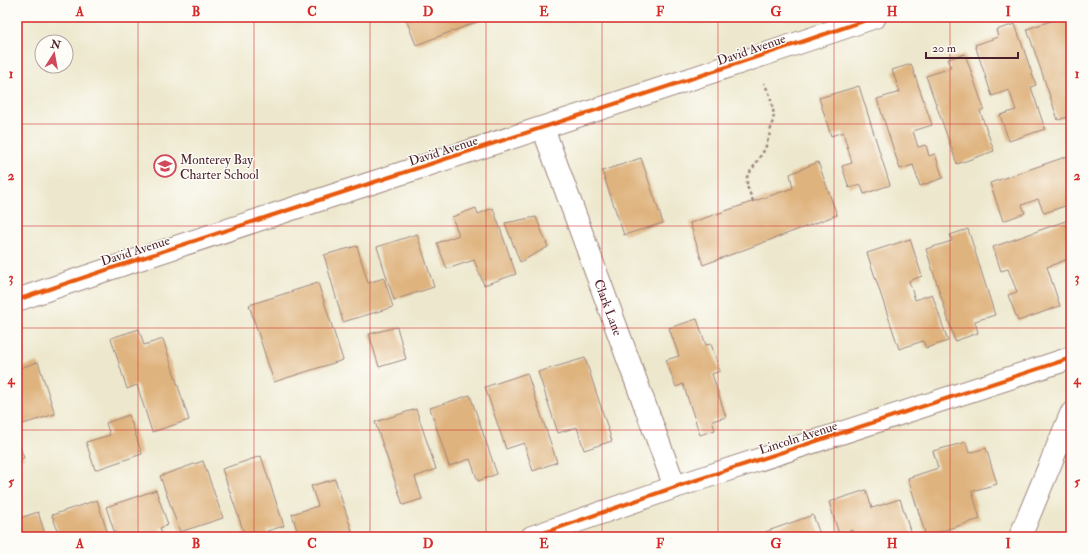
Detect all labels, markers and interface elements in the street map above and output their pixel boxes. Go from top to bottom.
text: A [75,4,85,20]
text: B [192,4,200,20]
text: C [307,4,317,20]
text: D [423,4,434,20]
text: E [539,4,549,20]
text: F [656,4,665,20]
text: G [771,4,782,20]
text: H [887,4,898,20]
text: I [1005,4,1011,20]
street label: David Avenue [715,31,788,69]
north arrow [34,34,74,74]
scale bar [926,34,1018,60]
text: N [49,37,63,52]
text: 20 m [932,41,957,56]
text: 1 [9,66,14,82]
text: 1 [1075,66,1080,82]
street label: David Avenue [407,132,480,170]
place label: Monterey Bay Charter School [180,152,259,183]
school or university icon: Monterey Bay Charter School [152,153,178,179]
text: 2 [8,168,15,184]
text: 2 [1074,168,1081,184]
street label: David Avenue [99,232,172,270]
text: 3 [9,270,14,286]
text: 3 [1075,270,1080,286]
street label: Clark Lane [590,277,626,339]
text: 4 [6,372,15,388]
text: 4 [1072,372,1081,388]
street label: Lincoln Avenue [757,418,840,458]
text: 5 [8,474,14,490]
text: 5 [1074,474,1080,490]
text: A [75,536,85,552]
text: B [192,536,200,552]
text: C [307,536,317,552]
text: D [423,536,434,552]
text: E [539,536,549,552]
text: F [656,536,665,552]
text: G [771,536,782,552]
text: H [887,536,898,552]
text: I [1005,536,1011,552]

